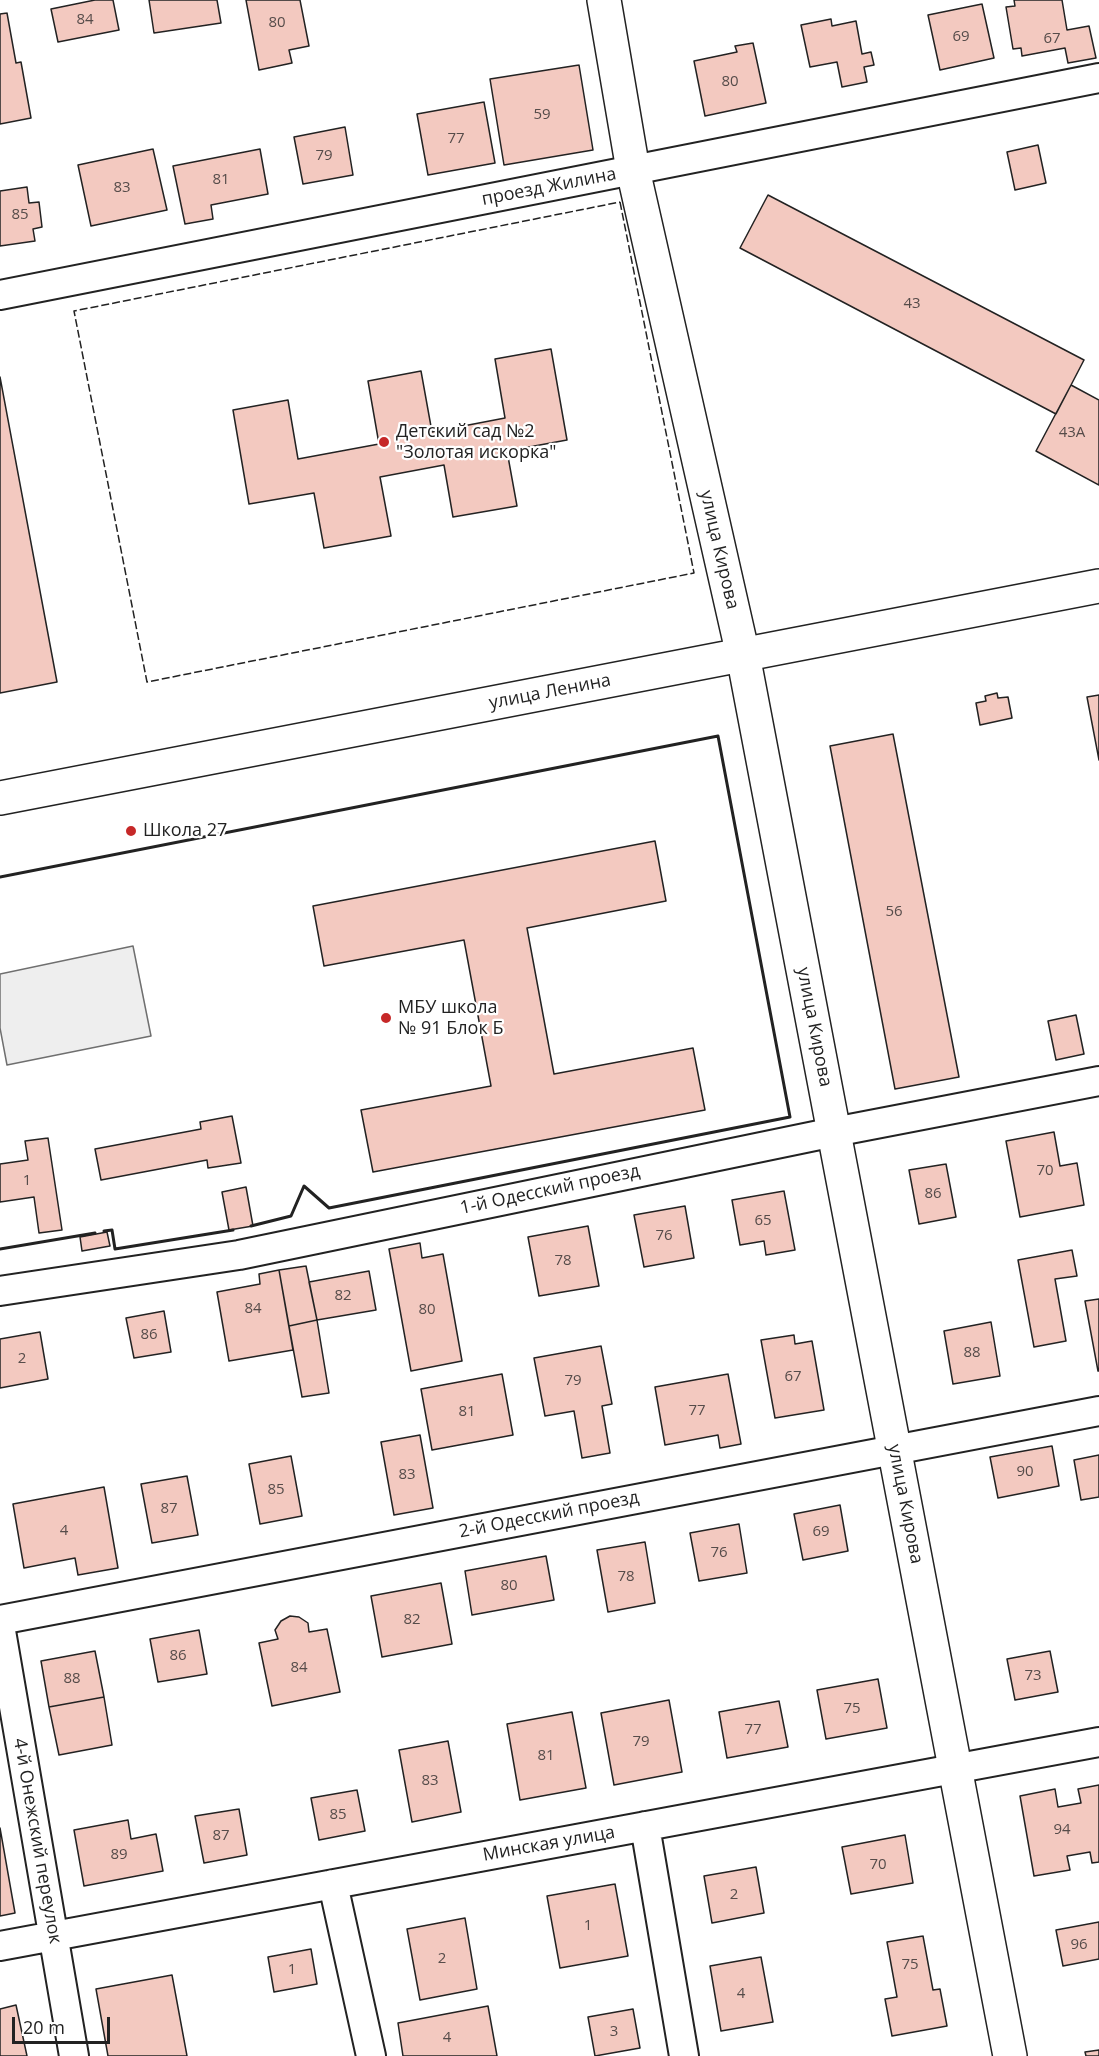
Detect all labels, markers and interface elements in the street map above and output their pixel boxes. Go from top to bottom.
house number: 84 [76,11,94,29]
house number: 80 [268,14,286,32]
house number: 69 [952,28,970,46]
house number: 67 [1043,30,1061,48]
house number: 80 [721,73,739,91]
house number: 59 [533,106,551,124]
house number: 77 [447,130,465,148]
house number: 79 [315,147,333,165]
street label: проезд Жилина [480,163,618,211]
house number: 81 [212,171,230,189]
house number: 83 [113,179,131,197]
house number: 85 [11,206,29,224]
house number: 43 [903,295,921,313]
place label: Детский сад №2 "Золотая искорка" [396,421,556,464]
house number: 43А [1059,424,1085,442]
marker: Детский сад №2 "Золотая искорка" [377,435,391,449]
street label: улица Кирова [695,488,743,612]
street label: улица Ленина [487,670,613,714]
place label: Школа 27 [143,820,227,842]
marker: Школа 27 [124,824,138,838]
house number: 56 [885,903,903,921]
street label: улица Кирова [792,965,836,1089]
place label: МБУ школа № 91 Блок Б [398,997,503,1040]
marker: МБУ школа № 91 Блок Б [379,1011,393,1025]
street label: 1-й Одесский проезд [458,1160,642,1220]
house number: 70 [1036,1162,1054,1180]
house number: 1 [23,1172,31,1190]
house number: 86 [924,1185,942,1203]
house number: 65 [754,1212,772,1230]
house number: 76 [655,1227,673,1245]
house number: 78 [554,1252,572,1270]
house number: 82 [334,1287,352,1305]
house number: 84 [244,1300,262,1318]
house number: 80 [418,1301,436,1319]
house number: 86 [140,1326,158,1344]
house number: 88 [963,1344,981,1362]
house number: 2 [18,1350,26,1368]
house number: 67 [784,1368,802,1386]
house number: 79 [564,1372,582,1390]
house number: 77 [688,1402,706,1420]
house number: 81 [458,1403,476,1421]
street label: улица Кирова [883,1442,927,1566]
house number: 90 [1016,1463,1034,1481]
house number: 83 [398,1466,416,1484]
house number: 85 [267,1481,285,1499]
street label: 2-й Одесский проезд [457,1487,641,1543]
house number: 87 [160,1500,178,1518]
house number: 4 [60,1522,68,1540]
house number: 69 [812,1523,830,1541]
house number: 76 [710,1544,728,1562]
house number: 78 [617,1568,635,1586]
house number: 80 [500,1577,518,1595]
house number: 82 [403,1611,421,1629]
house number: 86 [169,1647,187,1665]
house number: 84 [290,1659,308,1677]
house number: 73 [1024,1667,1042,1685]
house number: 88 [63,1670,81,1688]
house number: 75 [843,1700,861,1718]
house number: 77 [744,1721,762,1739]
house number: 79 [632,1733,650,1751]
street label: 4-й Онежский переулок [8,1737,66,1945]
house number: 81 [537,1747,555,1765]
house number: 83 [421,1772,439,1790]
house number: 85 [329,1806,347,1824]
house number: 94 [1053,1821,1071,1839]
street label: Минская улица [481,1822,617,1866]
house number: 87 [212,1827,230,1845]
house number: 89 [110,1846,128,1864]
house number: 70 [869,1856,887,1874]
house number: 2 [730,1886,738,1904]
house number: 1 [584,1917,592,1935]
house number: 96 [1070,1936,1088,1954]
house number: 2 [438,1950,446,1968]
house number: 75 [901,1956,919,1974]
house number: 1 [288,1961,296,1979]
house number: 4 [737,1985,745,2003]
scale bar [15,2005,112,2043]
text: 20 m [23,2015,65,2039]
house number: 3 [610,2023,618,2041]
house number: 4 [443,2029,451,2047]

